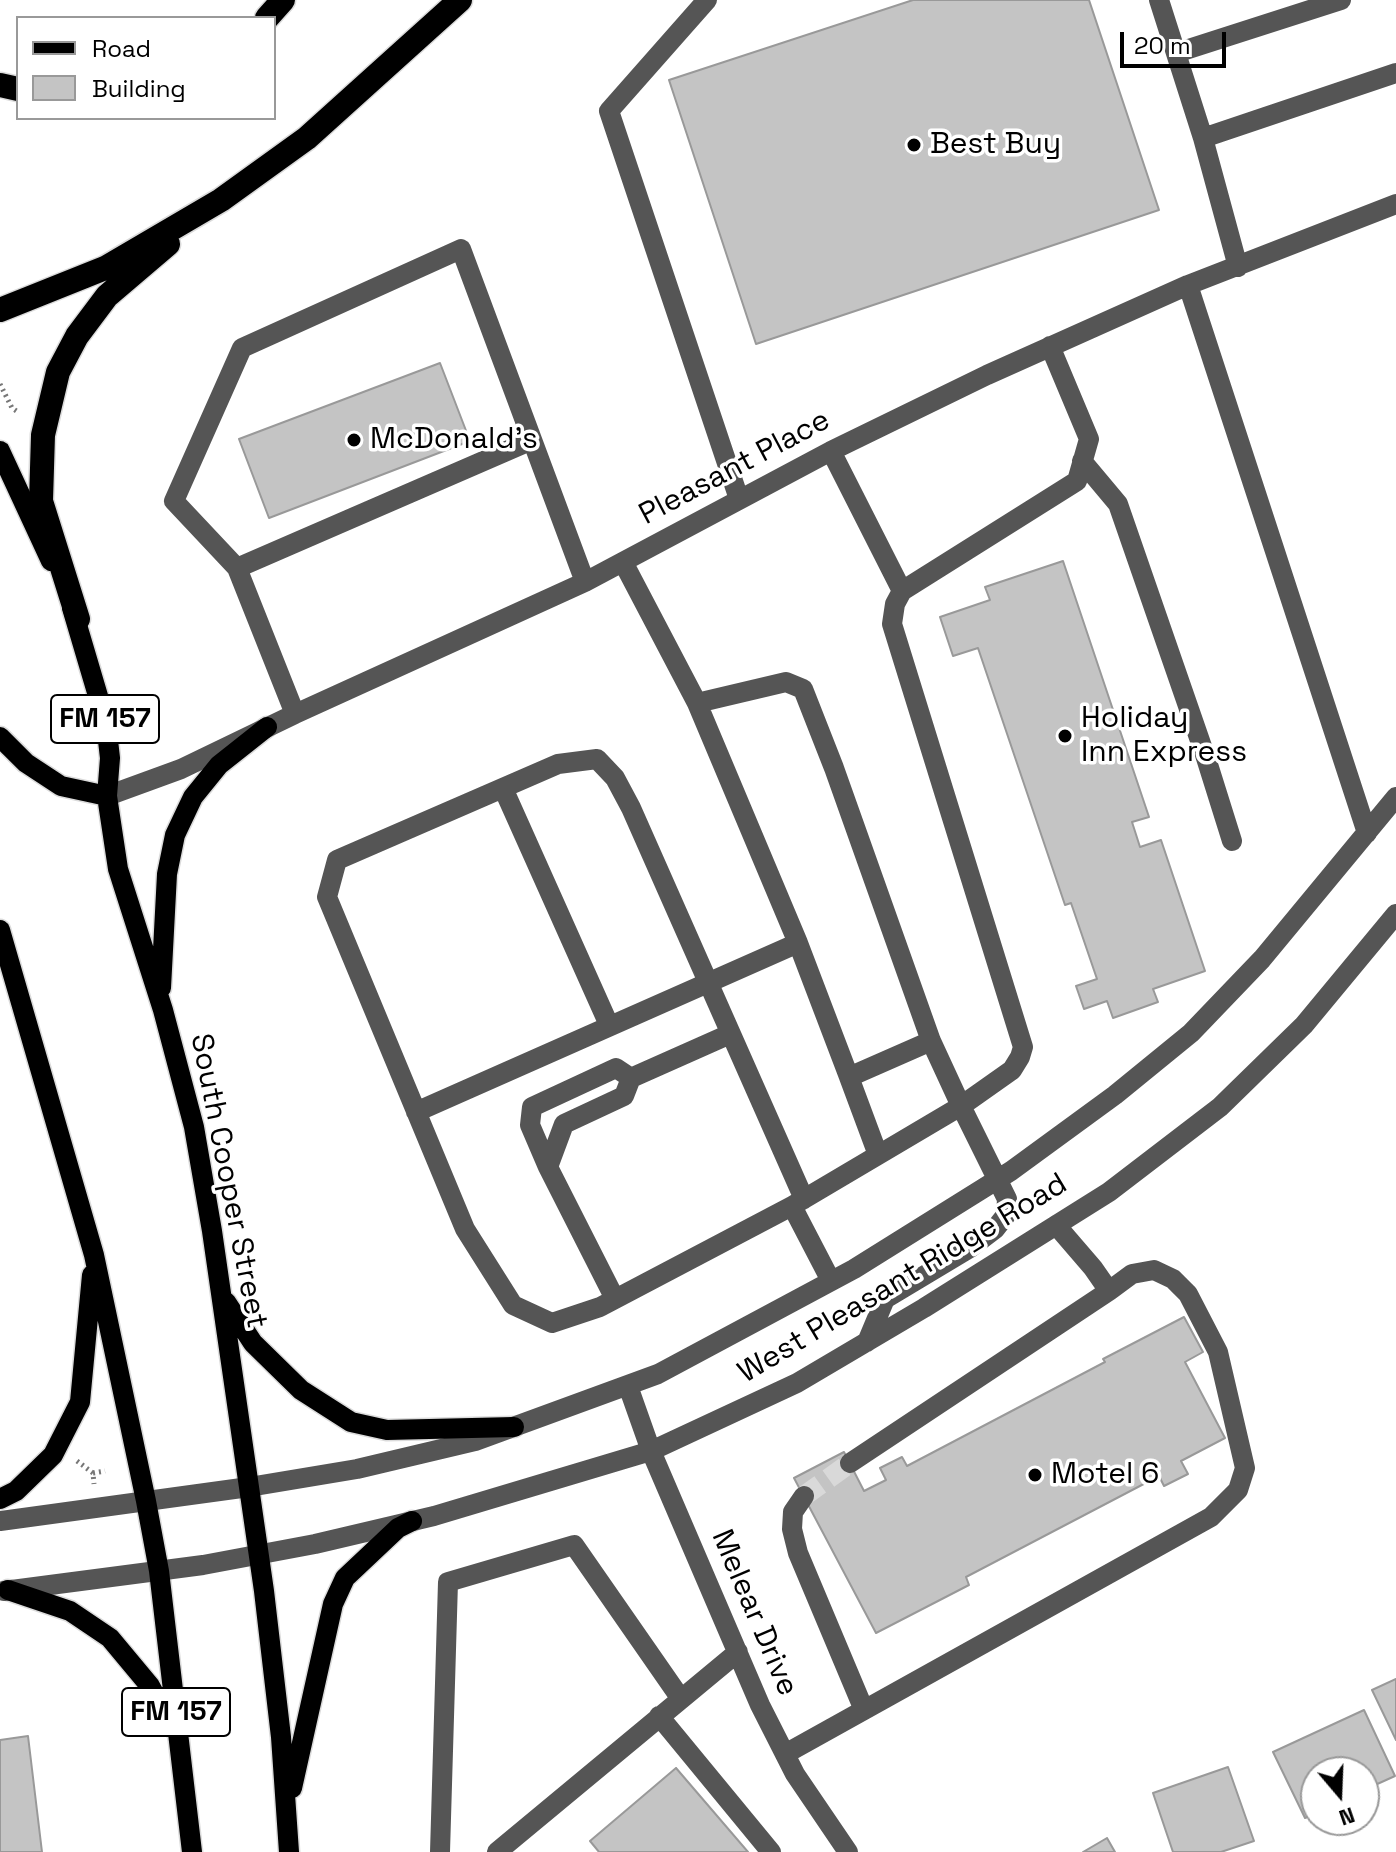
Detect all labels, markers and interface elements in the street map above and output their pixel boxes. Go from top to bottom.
legend [16,16,276,120]
scale bar [1124,16,1230,66]
text: 20 m [1134,30,1191,61]
text: Road [92,33,151,64]
text: Building [92,73,186,104]
place label: Best Buy [930,127,1061,163]
marker: Best Buy [905,136,923,154]
street label: Pleasant Place [634,403,836,533]
place label: McDonald's [370,422,538,458]
marker: McDonald's [345,431,363,449]
road number: FM 157 [51,695,159,743]
place label: Holiday Inn Express [1081,701,1247,772]
marker: Holiday Inn Express [1056,727,1074,745]
street label: South Cooper Street [182,1031,274,1331]
street label: West Pleasant Ridge Road [732,1166,1074,1392]
place label: Motel 6 [1051,1457,1159,1493]
marker: Motel 6 [1026,1466,1044,1484]
street label: Melear Drive [703,1525,805,1701]
road number: FM 157 [122,1688,230,1736]
north arrow [1300,1756,1380,1836]
text: N [1336,1801,1359,1832]

